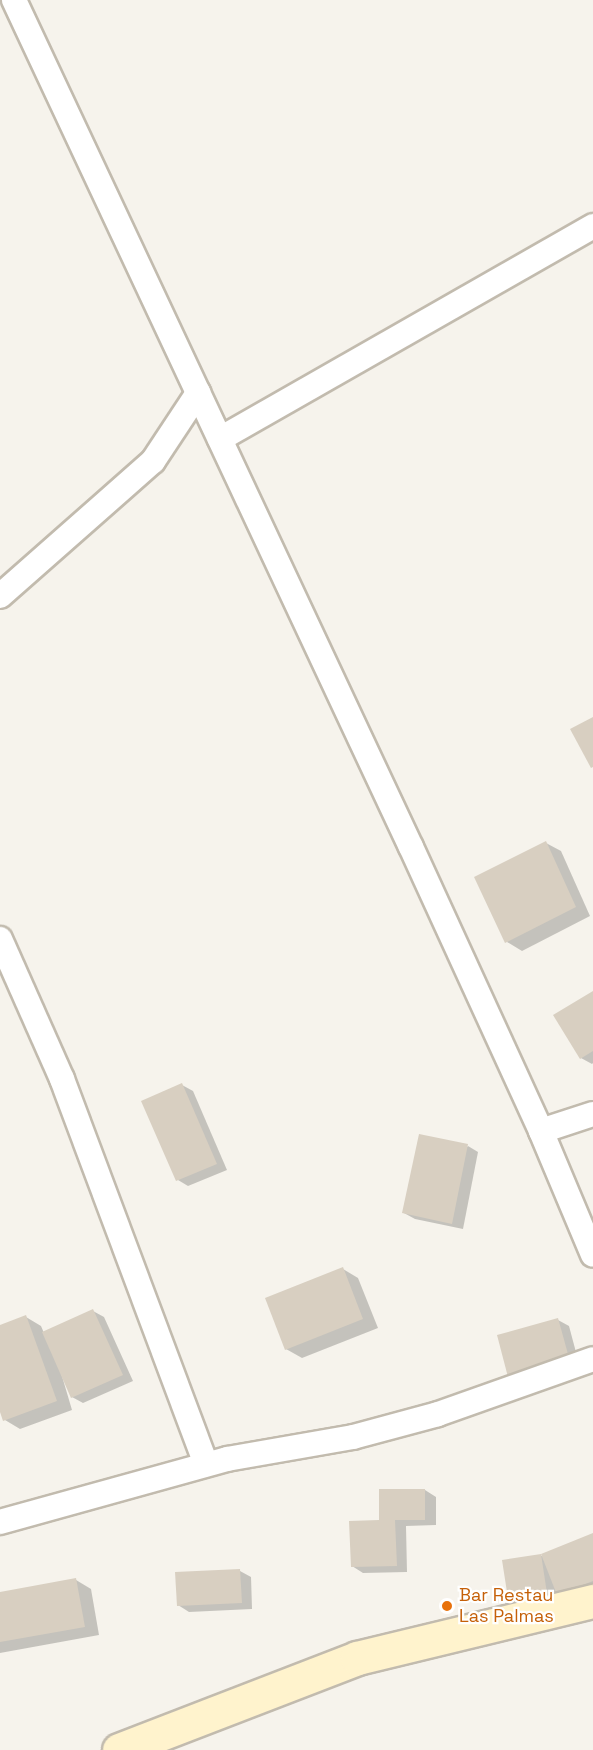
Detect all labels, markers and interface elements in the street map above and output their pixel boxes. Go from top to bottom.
place label: Bar Restau Las Palmas [459,1585,554,1628]
marker: Bar Restau Las Palmas [440,1599,454,1613]

